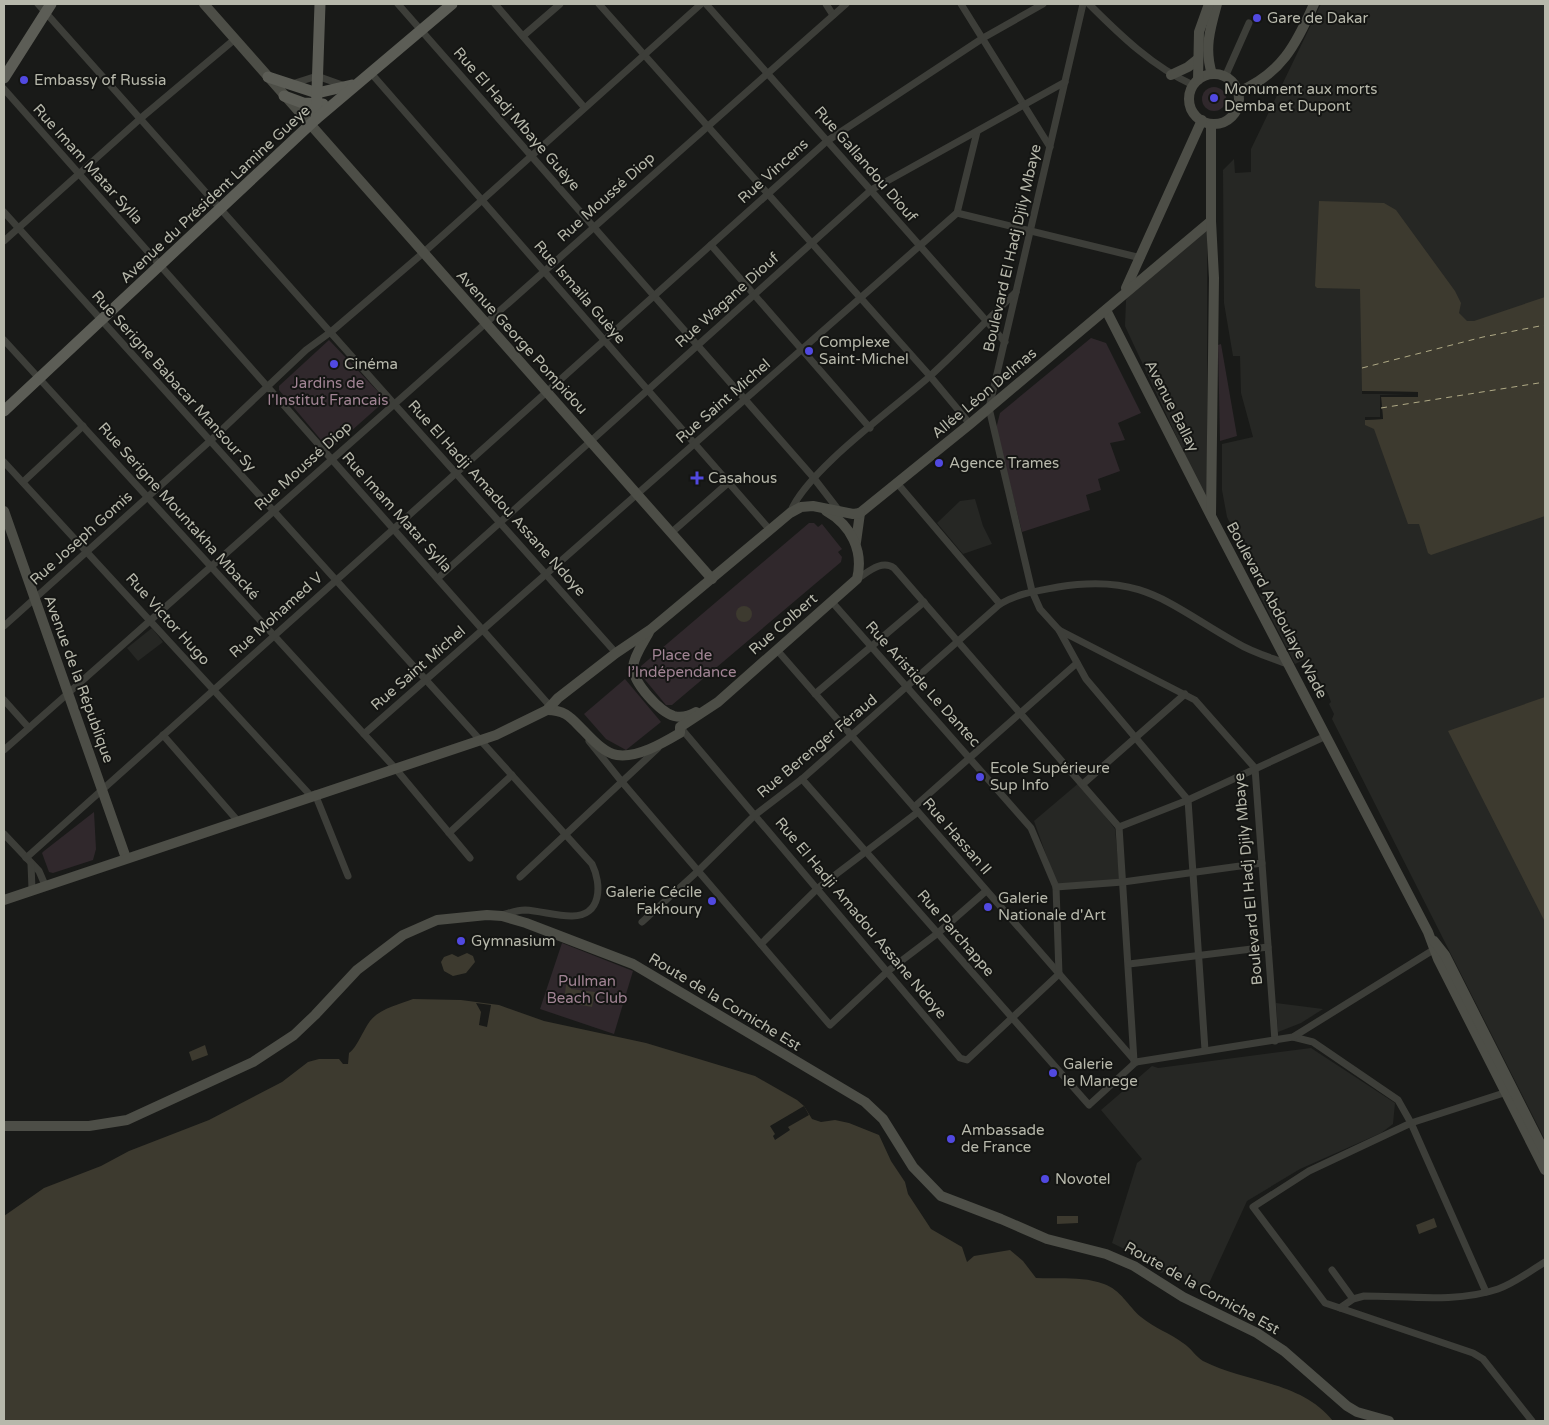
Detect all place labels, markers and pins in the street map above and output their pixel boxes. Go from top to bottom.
place label: Gare de Dakar [1267,9,1369,27]
marker: Gare de Dakar [1251,12,1263,24]
place label: Embassy of Russia [34,71,166,89]
marker: Embassy of Russia [18,74,30,86]
place label: Monument aux morts Demba et Dupont [1224,80,1377,115]
marker: Monument aux morts Demba et Dupont [1208,92,1220,104]
place label: Complexe Saint-Michel [819,333,909,368]
marker: Complexe Saint-Michel [803,345,815,357]
place label: Cinéma [344,355,398,373]
marker: Cinéma [328,358,340,370]
place label: Agence Trames [949,454,1059,472]
marker: Agence Trames [933,457,945,469]
place label: Casahous [708,469,777,487]
marker: Casahous [690,471,704,485]
place label: Ecole Supérieure Sup Info [990,759,1110,794]
marker: Ecole Supérieure Sup Info [974,771,986,783]
place label: Galerie Cécile Fakhoury [605,883,702,918]
place label: Galerie Nationale d'Art [998,889,1106,924]
marker: Galerie Cécile Fakhoury [706,895,718,907]
marker: Galerie Nationale d'Art [982,901,994,913]
place label: Gymnasium [471,932,556,950]
marker: Gymnasium [455,935,467,947]
place label: Galerie le Manege [1063,1055,1138,1090]
marker: Galerie le Manege [1047,1067,1059,1079]
place label: Ambassade de France [961,1121,1045,1156]
marker: Ambassade de France [945,1133,957,1145]
place label: Novotel [1055,1170,1111,1188]
marker: Novotel [1039,1173,1051,1185]

